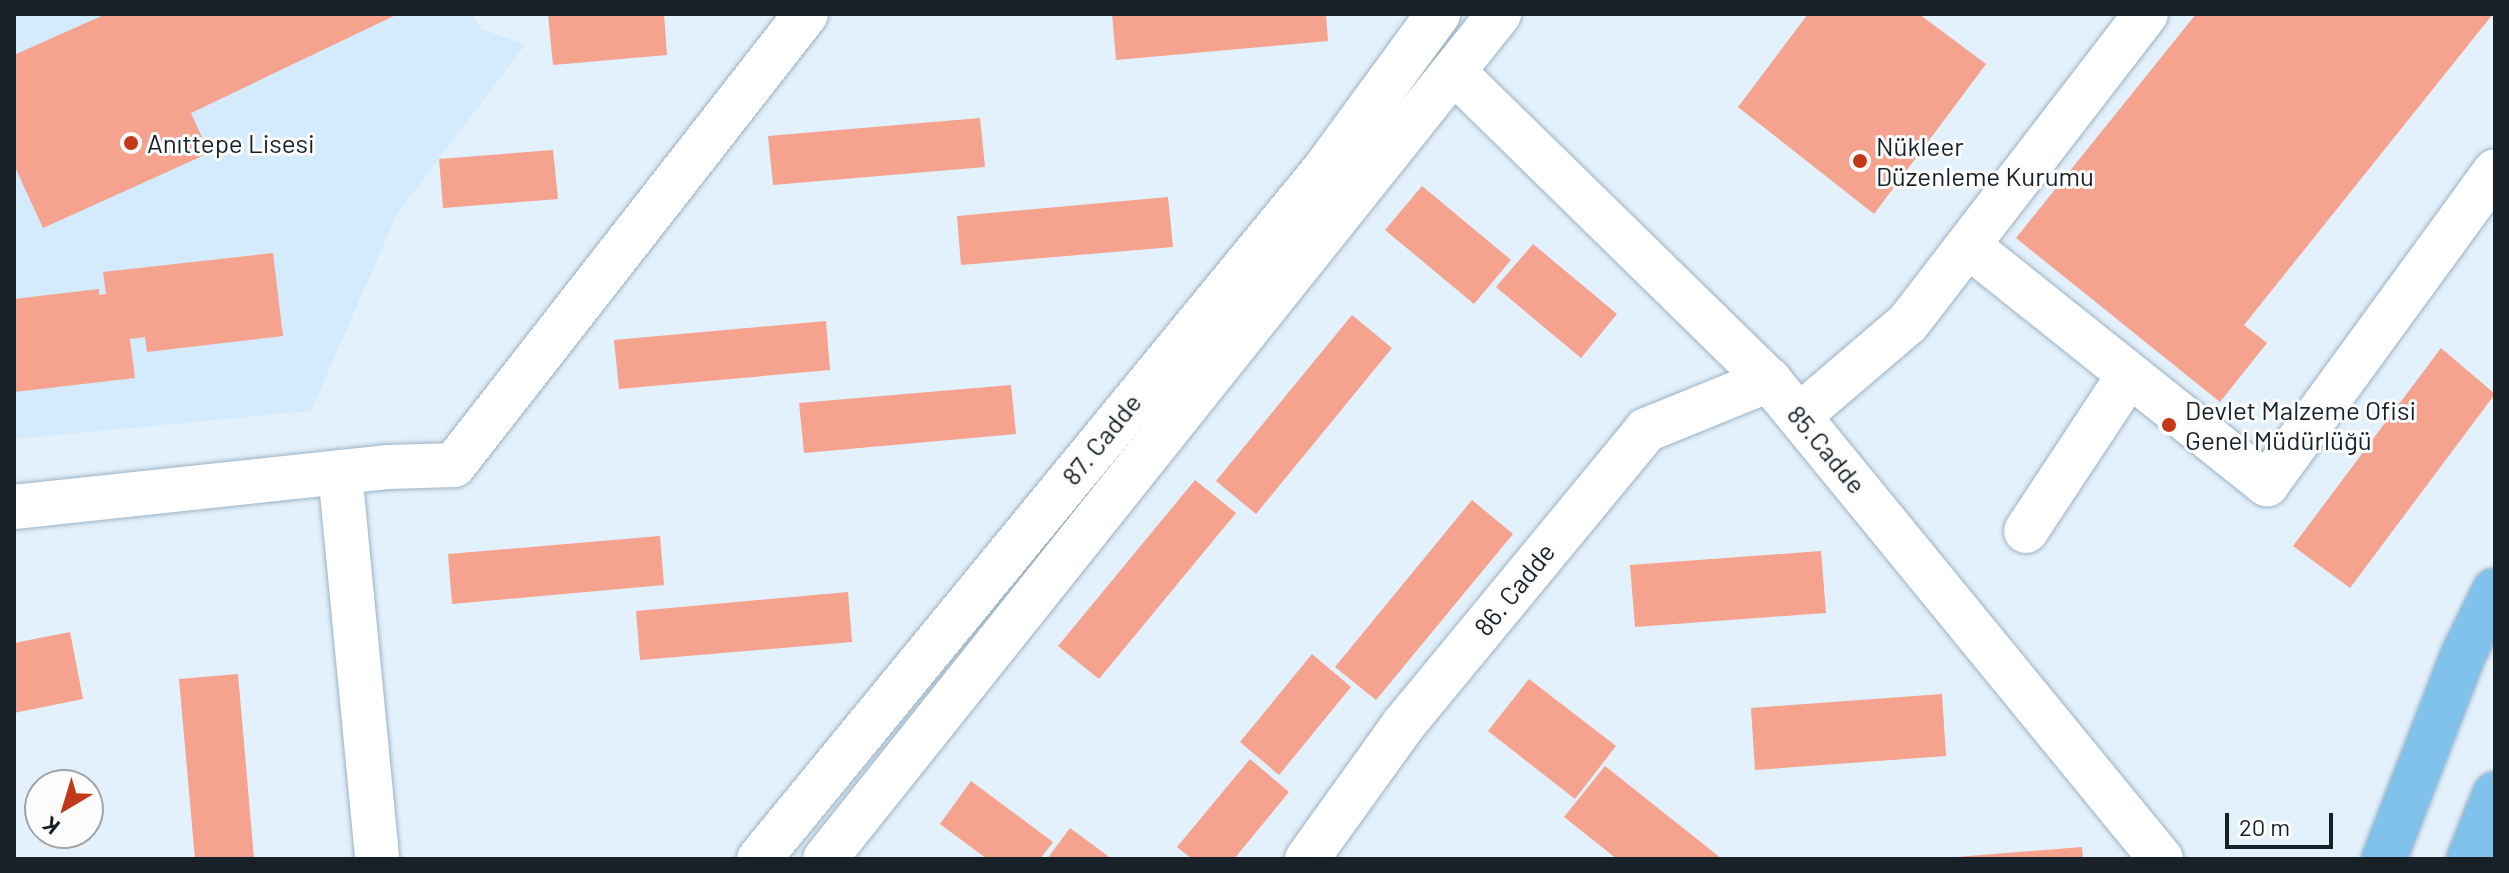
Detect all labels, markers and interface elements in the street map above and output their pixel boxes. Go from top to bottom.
place label: Anıttepe Lisesi [147,127,315,159]
place label: Nükleer Düzenleme Kurumu [1876,130,2094,192]
marker: Anıttepe Lisesi [122,134,140,152]
marker: Nükleer Düzenleme Kurumu [1851,152,1869,170]
street label: 87. Cadde [1055,387,1147,491]
place label: Devlet Malzeme Ofisi Genel Müdürlüğü [2185,394,2416,456]
street label: 85.Cadde [1781,399,1873,499]
marker: Devlet Malzeme Ofisi Genel Müdürlüğü [2160,416,2178,434]
street label: 86. Cadde [1467,536,1561,642]
north arrow [24,769,104,849]
scale bar [2229,797,2337,847]
text: K [37,812,64,841]
text: 20 m [2239,812,2290,841]

